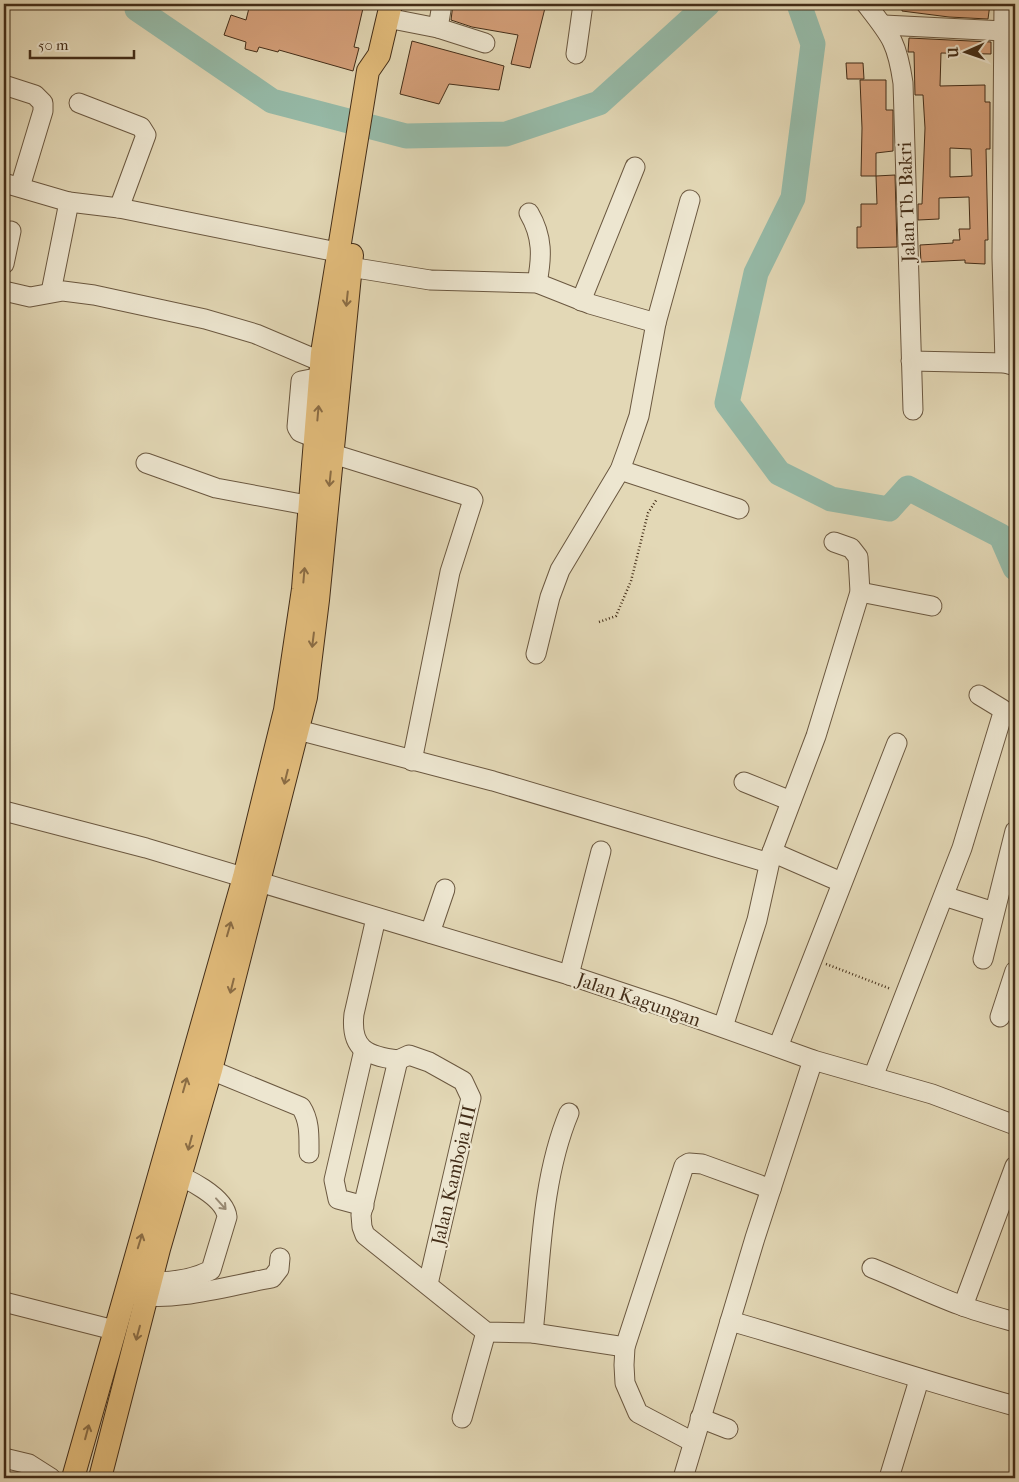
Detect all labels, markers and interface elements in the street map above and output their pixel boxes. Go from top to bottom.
scale bar [30,28,134,60]
north arrow [942,28,992,78]
text: 50 m [38,36,69,54]
text: U [945,47,962,59]
street label: Jalan Tb. Bakri [894,141,920,264]
one-way arrow [342,291,352,307]
one-way arrow [313,405,322,421]
one-way arrow [325,470,335,486]
one-way arrow [299,567,308,583]
one-way arrow [308,632,318,648]
one-way arrow [281,769,290,785]
one-way arrow [225,921,235,937]
street label: Jalan Kagungan [572,968,704,1031]
one-way arrow [227,977,236,993]
one-way arrow [181,1078,190,1094]
street label: Jalan Kamboja III [427,1103,481,1249]
one-way arrow [185,1134,195,1150]
one-way arrow [215,1198,227,1210]
one-way arrow [135,1234,145,1250]
one-way arrow [133,1325,142,1341]
one-way arrow [83,1424,92,1440]

